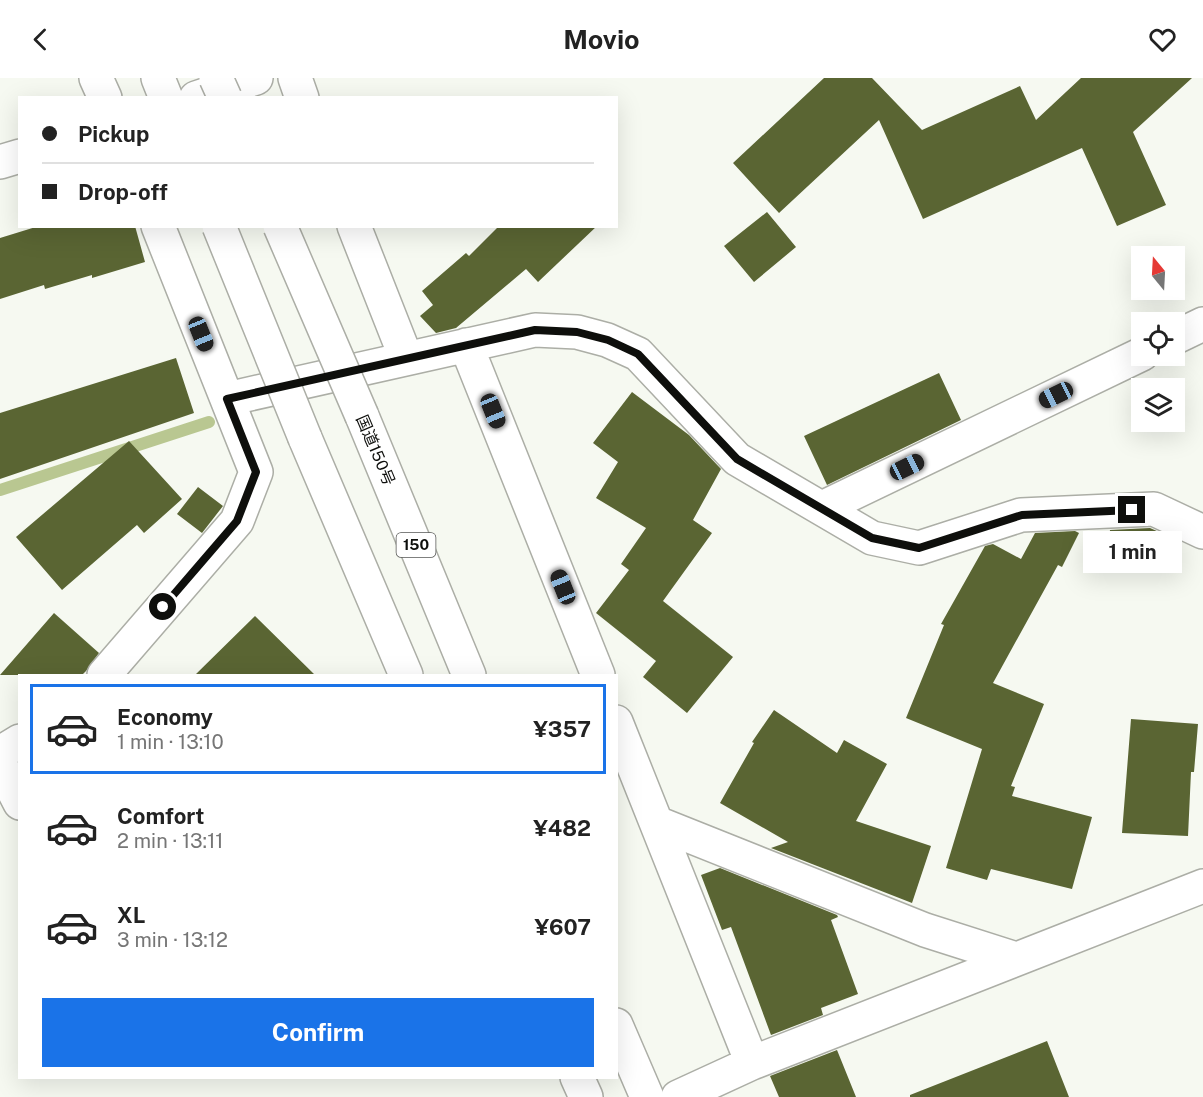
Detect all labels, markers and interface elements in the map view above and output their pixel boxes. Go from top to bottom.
icon: back [24,23,57,56]
text: Movio [563,23,640,55]
icon: heart [1146,23,1179,56]
text: Pickup [78,121,149,147]
text: Drop-off [78,179,168,205]
north arrow [1131,246,1185,300]
map controls [1131,246,1185,432]
button: locate [1131,312,1185,366]
car [186,314,216,354]
button: layers [1131,378,1185,432]
car [1036,379,1076,411]
car [478,391,508,431]
street label: 国道150号 [352,412,399,488]
car [887,451,927,483]
route end [1118,496,1145,523]
callout: 1 min [1082,531,1182,573]
road number: 150 [396,533,436,557]
text: 1 min [1108,540,1157,564]
car [548,567,578,607]
route start [149,593,176,620]
icon: car [45,702,99,756]
text: Economy [117,704,213,730]
text: ¥357 [533,716,591,742]
text: 1 min · 13:10 [117,730,224,754]
icon: car [45,801,99,855]
text: Comfort [117,803,204,829]
text: ¥482 [533,815,591,841]
text: 2 min · 13:11 [117,829,223,853]
icon: car [45,900,99,954]
text: XL [117,902,145,928]
text: ¥607 [534,914,591,940]
text: 3 min · 13:12 [117,928,228,952]
button: Confirm [42,998,594,1067]

